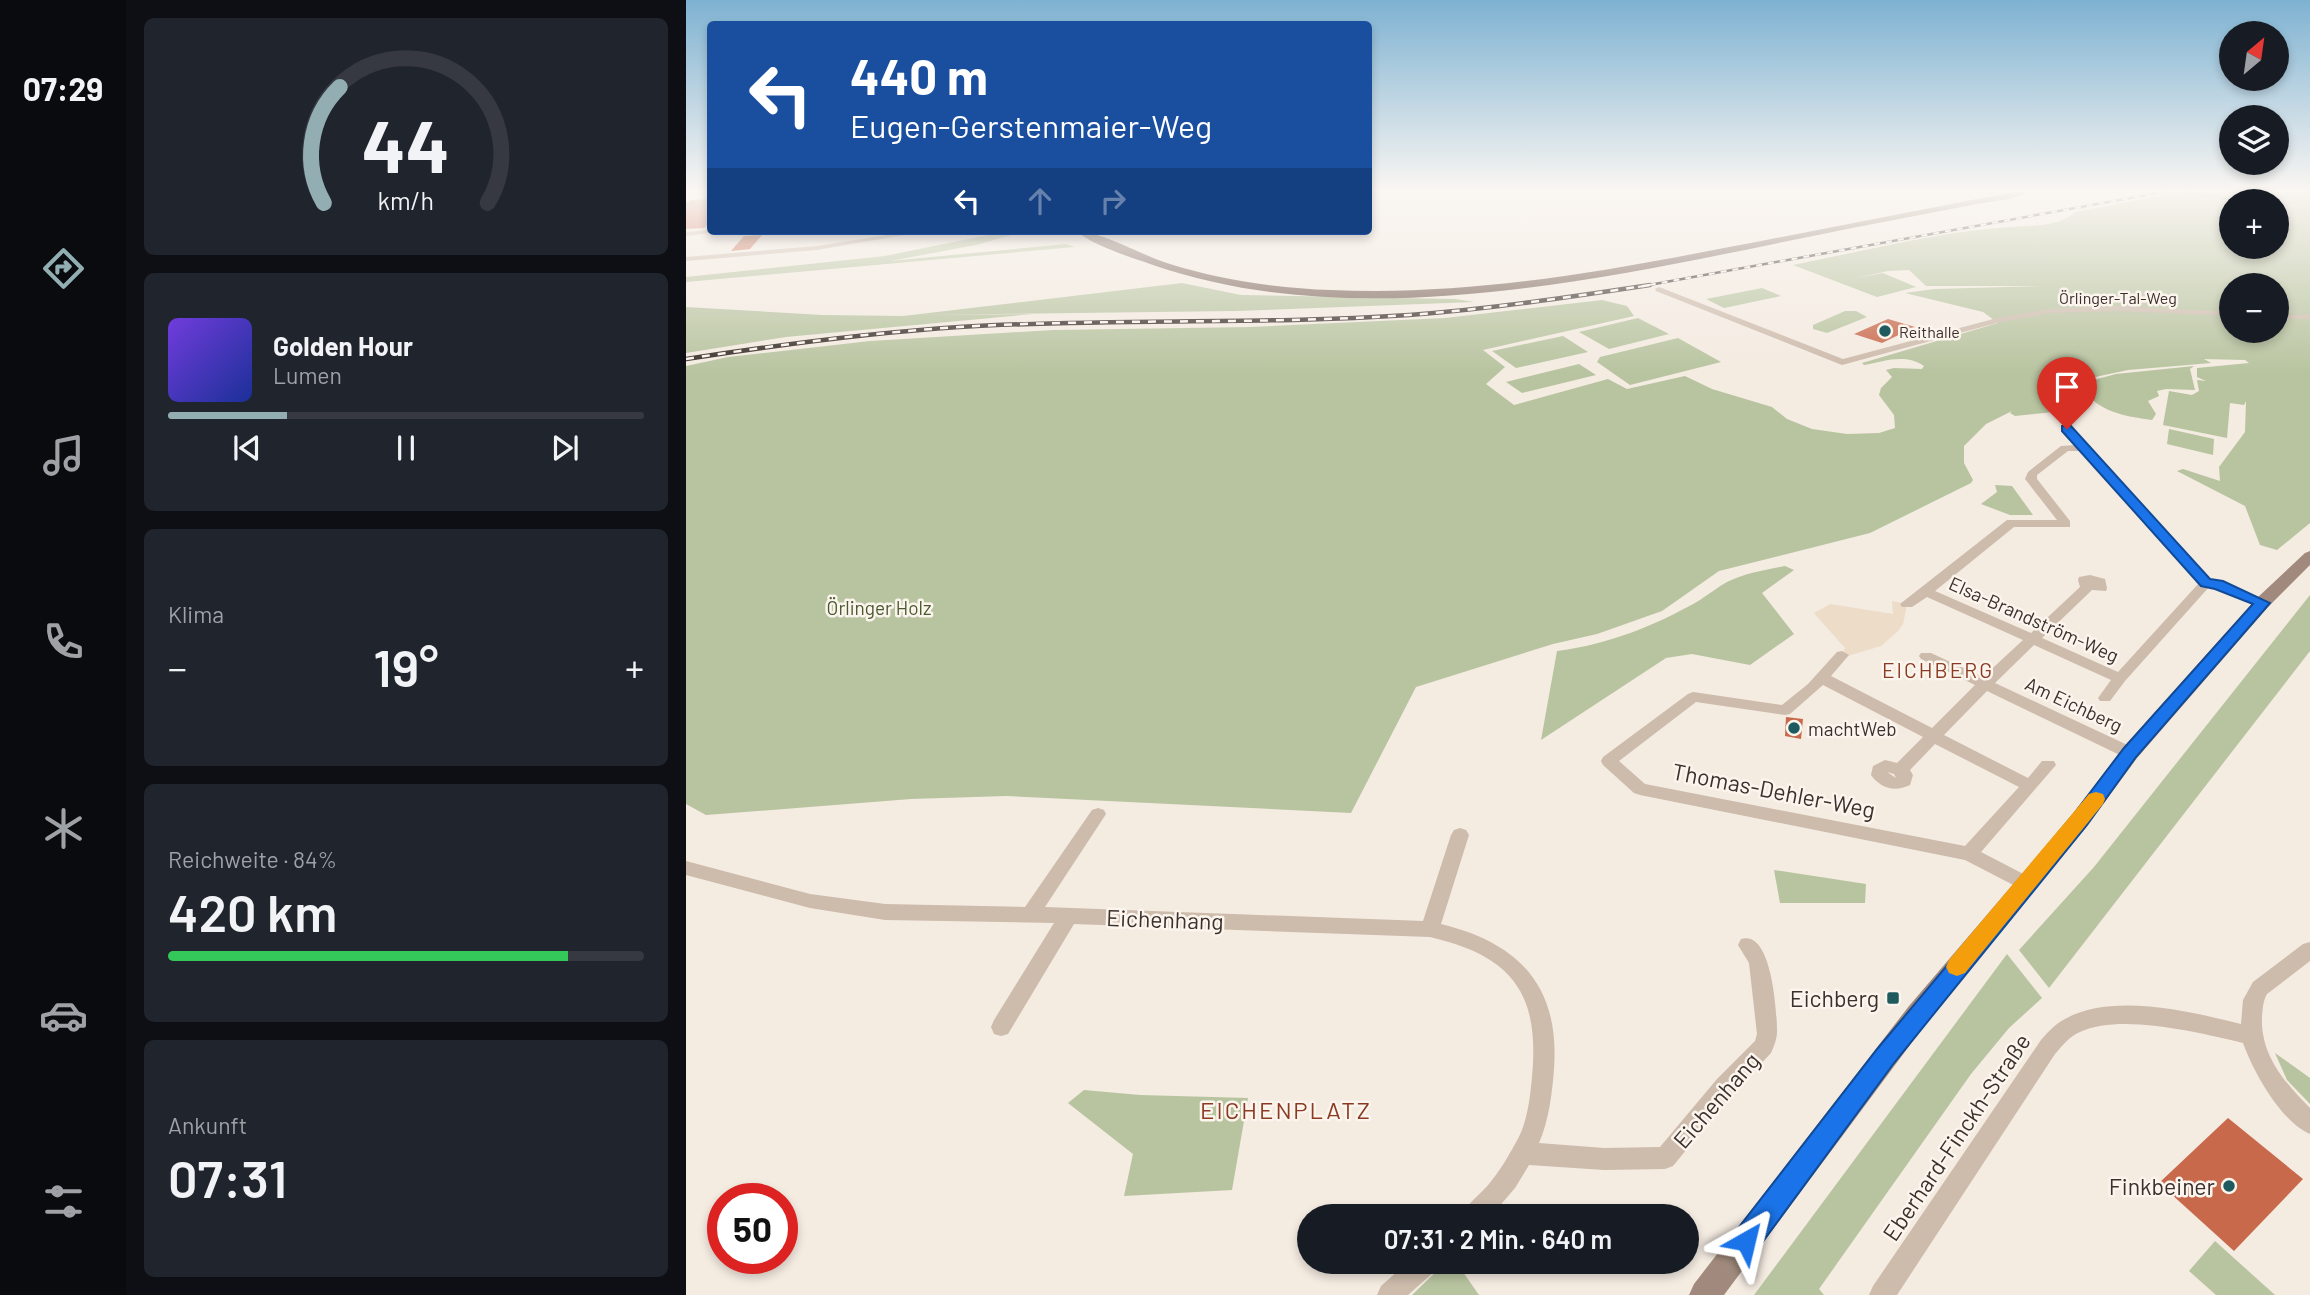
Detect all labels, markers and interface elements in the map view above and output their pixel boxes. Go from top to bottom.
north arrow [2219,21,2289,91]
map controls [2219,21,2289,343]
text: 440 m [850,46,988,105]
icon: left [735,49,826,140]
text: 07:29 [23,69,103,107]
text: 44 [362,100,450,188]
button: layers [2219,105,2289,175]
text: Eugen-Gerstenmaier-Weg [850,106,1212,144]
icon: left [948,182,986,220]
icon: ahead [1021,182,1059,220]
icon: right [1094,182,1132,220]
text: km/h [378,185,434,215]
button: + [2219,189,2289,259]
icon: directions [39,244,88,293]
button: − [2219,273,2289,343]
street label: Örlinger-Tal-Weg [2059,288,2177,307]
place label: Reithalle [1899,322,1960,341]
marker: Reithalle [1877,323,1893,339]
text: Golden Hour [273,330,413,361]
pin [2037,357,2097,429]
text: Lumen [273,361,342,389]
icon: arrive [2048,368,2086,406]
icon: previous [228,429,266,467]
icon: pause [387,429,425,467]
icon: next [546,429,584,467]
icon: music [39,431,88,480]
street label: Elsa-Brandström-Weg [1946,571,2122,667]
park label: Örlinger Holz [827,596,931,619]
text: Klima [168,600,224,628]
icon: phone [39,617,88,666]
text: 19° [373,635,439,697]
text: − [168,644,187,690]
text: + [625,644,644,690]
district label: EICHBERG [1882,657,1994,682]
street label: Am Eichberg [2022,671,2126,737]
place label: machtWeb [1808,717,1897,740]
marker: machtWeb [1786,720,1802,736]
street label: Thomas-Dehler-Weg [1670,757,1878,823]
icon: climate [39,804,88,853]
text: Reichweite · 84% [168,845,337,873]
text: 420 km [168,880,337,942]
street label: Eichenhang [1106,903,1224,935]
place label: Eichberg [1790,984,1879,1012]
marker: Eichberg [1885,990,1901,1006]
icon: car [39,991,88,1040]
street label: Eberhard-Finckh-Straße [1876,1028,2036,1246]
street label: Eichenhang [1667,1046,1765,1154]
district label: EICHENPLATZ [1200,1095,1372,1124]
text: Ankunft [168,1111,247,1139]
text: 07:31 [168,1146,287,1208]
place label: Finkbeiner [2109,1172,2216,1200]
icon: filters [39,1177,88,1226]
marker: Finkbeiner [2221,1178,2237,1194]
speed limit sign: 50 [707,1183,798,1274]
position arrow [1709,1204,1783,1278]
text: 07:31 · 2 Min. · 640 m [1384,1223,1612,1254]

